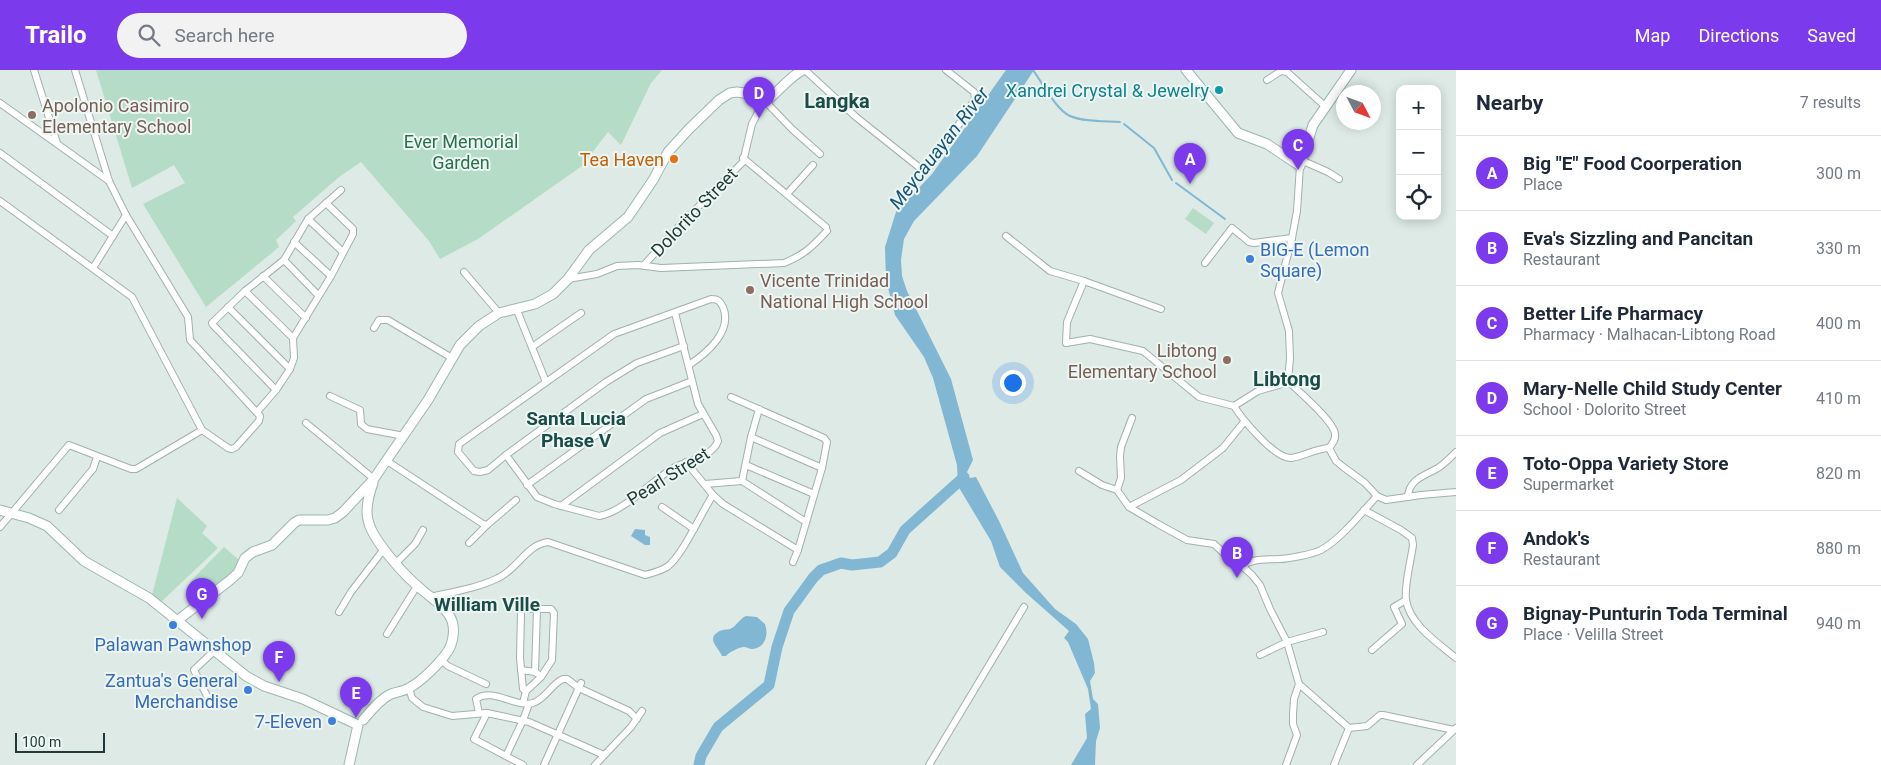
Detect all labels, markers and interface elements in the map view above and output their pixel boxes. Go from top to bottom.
search box [117,13,467,58]
text: Trailo [25,21,87,49]
icon: search [135,21,163,49]
text: Search here [175,24,275,47]
text: Map [1635,25,1670,46]
text: Directions [1698,25,1779,46]
text: Saved [1807,25,1856,46]
pin: D [743,77,775,118]
place label: Xandrei Crystal & Jewelry [1006,80,1209,101]
water label: Meycauayan River [884,82,994,213]
marker: Xandrei Crystal & Jewelry [1213,84,1225,96]
north arrow [1336,85,1381,130]
map controls [1396,85,1441,220]
button: + [1396,85,1441,130]
district label: Langka [804,89,870,113]
text: Nearby [1476,91,1543,115]
text: 7 results [1800,93,1861,112]
place label: Apolonio Casimiro Elementary School [42,95,191,137]
marker: Apolonio Casimiro Elementary School [26,109,38,121]
pin: C [1282,129,1314,170]
button: − [1396,130,1441,175]
park label: Ever Memorial Garden [404,131,518,173]
pin: A [1174,143,1206,184]
place label: Tea Haven [580,149,664,170]
text: Big "E" Food Coorperation [1523,152,1742,175]
marker: Tea Haven [668,153,680,165]
street label: Dolorito Street [646,163,742,261]
text: A [1487,164,1497,183]
text: 300 m [1816,164,1861,183]
button: locate [1396,175,1441,220]
text: Place [1523,175,1563,194]
text: Eva's Sizzling and Pancitan [1523,227,1753,250]
place label: BIG-E (Lemon Square) [1260,239,1369,282]
text: B [1487,239,1497,258]
text: 330 m [1816,239,1861,258]
text: Restaurant [1523,250,1600,269]
marker: BIG-E (Lemon Square) [1244,253,1256,265]
place label: Vicente Trinidad National High School [760,270,928,312]
marker: Vicente Trinidad National High School [744,284,756,296]
text: Better Life Pharmacy [1523,302,1703,325]
text: C [1487,314,1497,333]
text: 400 m [1816,314,1861,333]
text: Pharmacy · Malhacan-Libtong Road [1523,325,1775,344]
place label: Libtong Elementary School [1068,340,1217,382]
marker: Libtong Elementary School [1221,354,1233,366]
district label: Libtong [1253,367,1321,391]
your location [1000,370,1026,396]
text: Mary-Nelle Child Study Center [1523,377,1782,400]
text: D [1487,389,1497,408]
text: 410 m [1816,389,1861,408]
text: School · Dolorito Street [1523,400,1686,419]
district label: Santa Lucia Phase V [526,407,626,452]
street label: Pearl Street [623,442,713,510]
text: Toto-Oppa Variety Store [1523,452,1728,475]
text: E [1488,464,1497,483]
text: 820 m [1816,464,1861,483]
text: Supermarket [1523,475,1614,494]
text: Andok's [1523,527,1590,550]
pin: B [1221,537,1253,578]
text: F [1488,539,1496,558]
text: 880 m [1816,539,1861,558]
text: Restaurant [1523,550,1600,569]
pin: G [186,578,218,619]
district label: William Ville [434,593,540,616]
text: Bignay-Punturin Toda Terminal [1523,602,1788,625]
text: G [1487,614,1497,633]
text: 940 m [1816,614,1861,633]
marker: Palawan Pawnshop [167,619,179,631]
text: Place · Velilla Street [1523,625,1663,644]
place label: Palawan Pawnshop [94,634,252,655]
pin: F [263,641,295,682]
place label: Zantua's General Merchandise [105,670,238,712]
pin: E [340,677,372,718]
marker: Zantua's General Merchandise [242,684,254,696]
place label: 7-Eleven [255,711,322,732]
marker: 7-Eleven [326,715,338,727]
scale bar [15,730,105,753]
text: 100 m [22,734,61,750]

